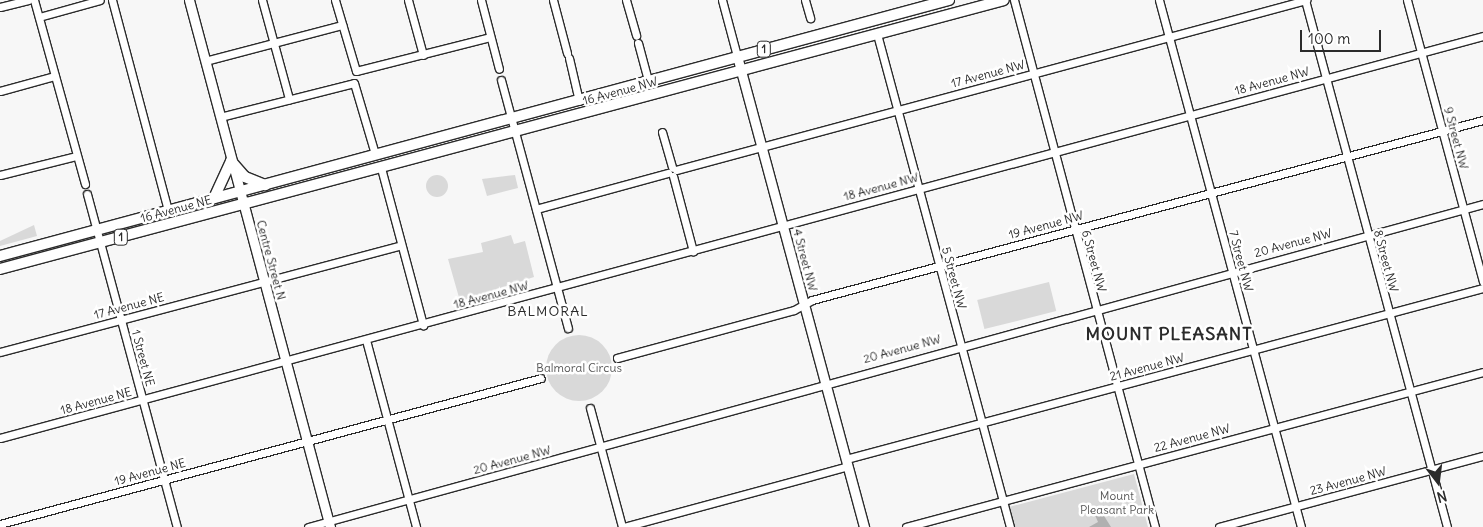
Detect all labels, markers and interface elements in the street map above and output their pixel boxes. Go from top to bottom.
scale bar [1303,20,1384,52]
text: 100 m [1308,29,1350,48]
road number: 1 [756,41,772,58]
street label: 17 Avenue NW [950,57,1026,91]
street label: 18 Avenue NW [1233,64,1311,98]
street label: 16 Avenue NW [581,74,659,108]
street label: 9 Street NW [1441,105,1471,171]
street label: 18 Avenue NW [842,170,920,204]
street label: 16 Avenue NE [139,193,213,225]
street label: 19 Avenue NW [1007,208,1085,242]
street label: Centre Street N [253,219,289,301]
street label: 20 Avenue NW [1253,226,1333,260]
street label: 4 Street NW [790,227,820,293]
road number: 1 [114,228,128,246]
street label: 6 Street NW [1079,228,1109,294]
street label: 8 Street NW [1371,228,1401,294]
street label: 7 Street NW [1226,229,1256,293]
street label: 5 Street NW [939,245,969,311]
street label: 18 Avenue NW [452,278,530,312]
street label: 17 Avenue NE [92,290,166,322]
district label: BALMORAL [506,303,590,319]
district label: MOUNT PLEASANT [1084,323,1254,345]
street label: 1 Street NE [129,328,157,388]
street label: 20 Avenue NW [862,332,942,366]
street label: 21 Avenue NW [1108,350,1186,384]
park label: Balmoral Circus [536,361,622,375]
street label: 18 Avenue NE [59,385,133,417]
street label: 22 Avenue NW [1152,421,1232,455]
street label: 20 Avenue NW [472,443,552,477]
street label: 19 Avenue NE [113,456,187,488]
north arrow [1413,457,1463,507]
street label: 23 Avenue NW [1308,464,1388,498]
text: N [1435,487,1449,506]
park label: Mount Pleasant Park [1080,489,1154,517]

